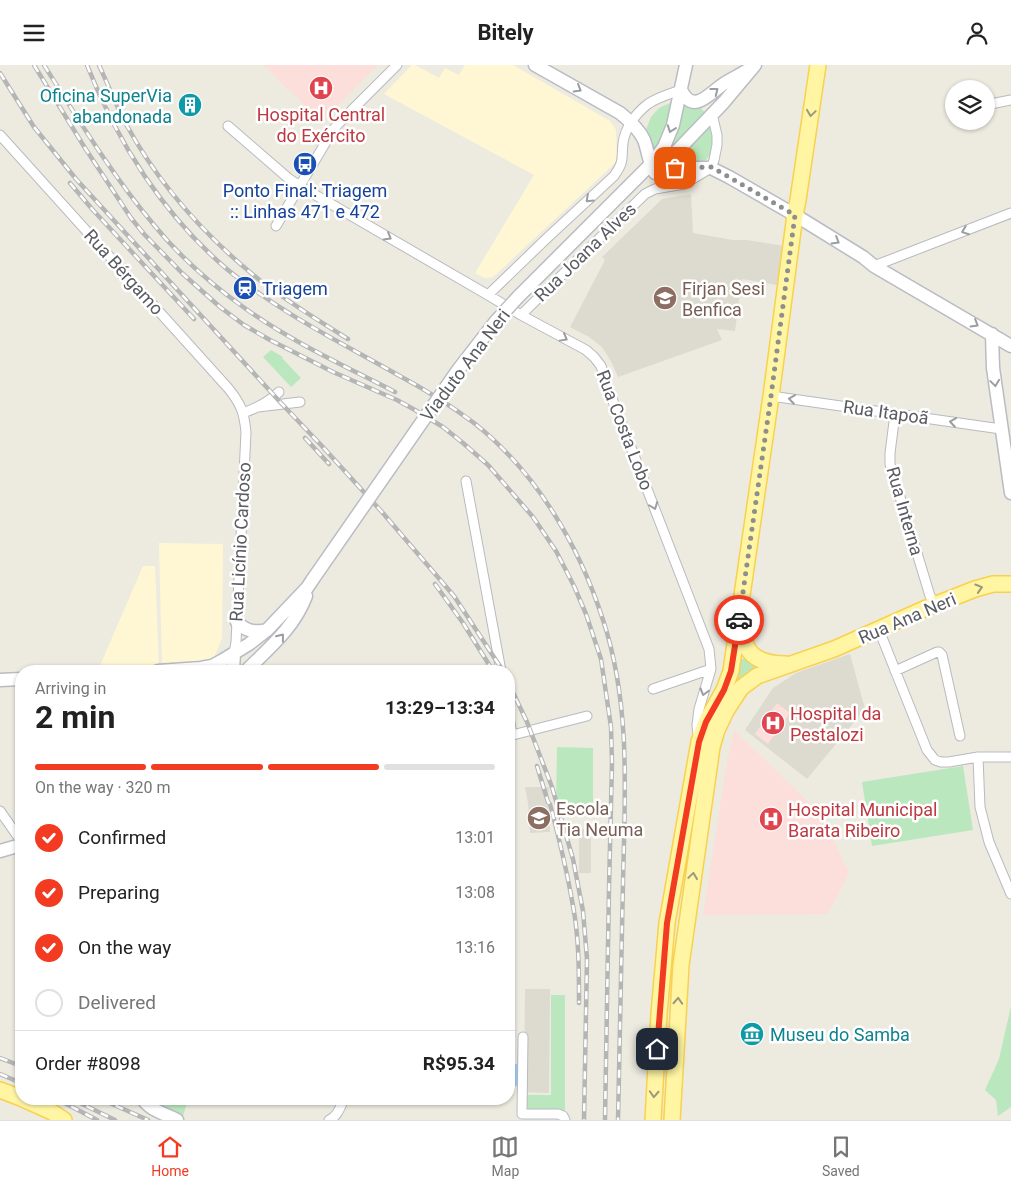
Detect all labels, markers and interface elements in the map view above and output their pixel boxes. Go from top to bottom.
icon: menu [20,19,48,47]
icon: person [963,19,991,47]
text: Bitely [477,20,534,45]
hospital icon: Hospital Central do Exército [308,75,334,101]
map controls [945,80,995,130]
button: layers [945,80,995,130]
one-way arrow [572,83,581,93]
place label: Oficina SuperVia abandonada [40,85,172,127]
one-way arrow [709,88,718,96]
building icon: Oficina SuperVia abandonada [177,92,203,118]
place label: Hospital Central do Exército [257,104,385,146]
one-way arrow [806,109,816,118]
one-way arrow [667,124,677,133]
pin [654,147,696,189]
bus stop icon: Ponto Final: Triagem :: Linhas 471 e 472 [292,151,318,177]
icon: bag [661,154,689,182]
place label: Ponto Final: Triagem :: Linhas 471 e 472 [223,180,387,222]
one-way arrow [585,193,594,202]
street label: Rua Joana Alves [530,198,640,306]
street label: Rua Bérgamo [80,225,168,319]
one-way arrow [962,225,970,235]
one-way arrow [382,231,391,241]
one-way arrow [831,234,840,244]
station icon: Triagem [232,275,258,301]
place label: Triagem [262,278,328,299]
place label: Firjan Sesi Benfica [682,278,765,320]
school or university icon: Firjan Sesi Benfica [652,285,678,311]
street label: Viaduto Ana Neri [416,305,514,425]
one-way arrow [970,318,979,328]
one-way arrow [558,332,567,342]
street label: Rua Costa Lobo [592,367,658,493]
one-way arrow [989,379,1000,387]
one-way arrow [788,394,796,405]
street label: Rua Itapoã [842,396,930,428]
one-way arrow [949,417,957,428]
street label: Rua Licínio Cardoso [225,462,255,622]
street label: Rua Interna [882,464,928,558]
one-way arrow [648,502,658,510]
one-way arrow [974,584,983,594]
street label: Rua Ana Neri [855,588,959,648]
courier [714,595,764,645]
icon: car [725,606,753,634]
one-way arrow [275,633,284,642]
text: Arriving in [35,679,106,698]
one-way arrow [700,688,710,696]
text: 13:29–13:34 [385,696,495,719]
text: 2 min [35,698,115,736]
place label: Hospital da Pestalozi [790,703,881,745]
hospital icon: Hospital da Pestalozi [760,710,786,736]
text: On the way · 320 m [35,778,171,797]
place label: Escola Tia Neuma [556,798,643,840]
place label: Hospital Municipal Barata Ribeiro [788,799,937,841]
school or university icon: Escola Tia Neuma [526,805,552,831]
hospital icon: Hospital Municipal Barata Ribeiro [758,806,784,832]
icon: check [35,824,63,852]
text: Confirmed [78,826,166,849]
text: 13:01 [455,828,495,847]
one-way arrow [688,872,698,880]
icon: check [35,879,63,907]
text: Preparing [78,881,160,904]
text: 13:08 [455,883,495,902]
icon: check [35,934,63,962]
text: On the way [78,936,171,959]
text: 13:16 [455,938,495,957]
text: Delivered [78,991,156,1014]
one-way arrow [673,997,684,1005]
museum icon: Museu do Samba [739,1021,765,1047]
place label: Museu do Samba [770,1024,910,1045]
pin [636,1028,678,1070]
icon: home [643,1035,671,1063]
text: Order #8098 [35,1052,141,1075]
text: R$95.34 [423,1052,495,1075]
one-way arrow [649,1090,660,1098]
tab: Home [151,1133,189,1179]
tab: Map [491,1133,519,1179]
tab: Saved [822,1133,860,1179]

